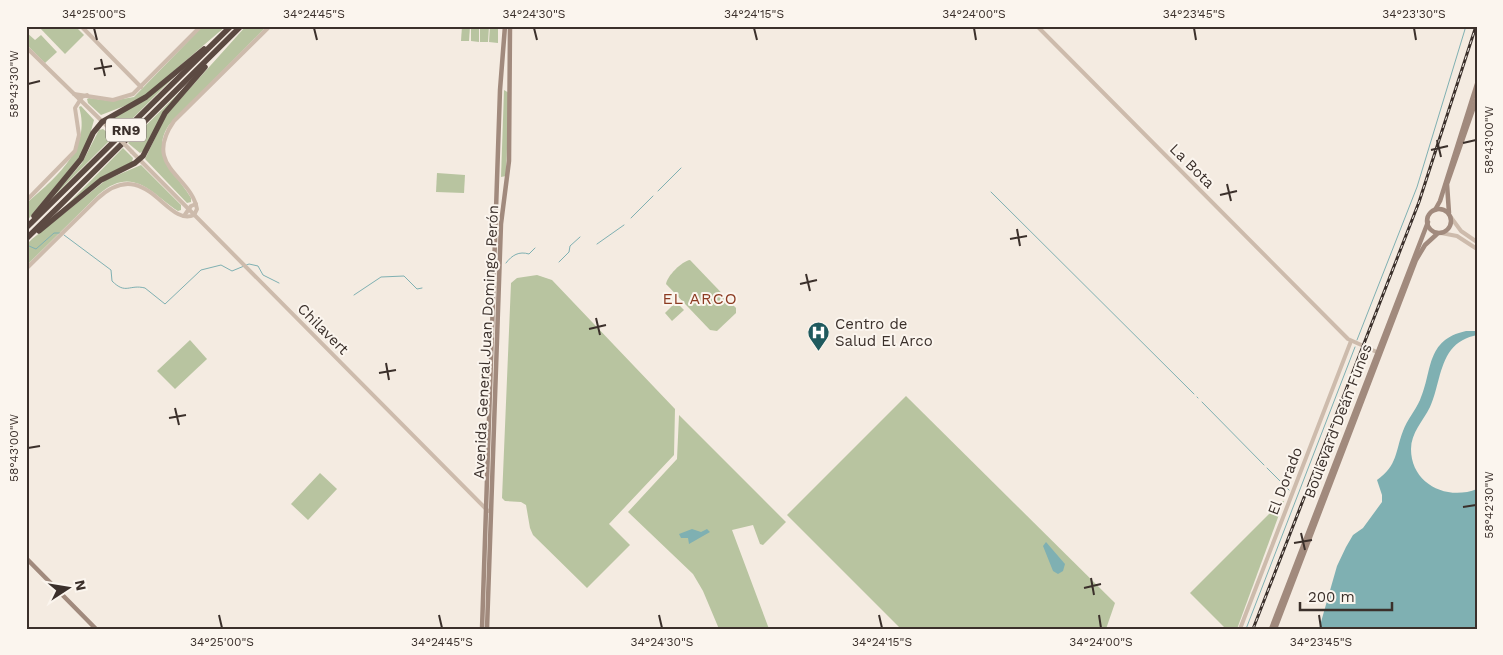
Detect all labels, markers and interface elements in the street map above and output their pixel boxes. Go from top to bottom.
text: 34°25'00"S [62,7,126,21]
text: 34°24'45"S [283,7,345,21]
text: 34°24'30"S [502,7,566,21]
text: 34°24'15"S [724,7,784,21]
text: 34°24'00"S [942,7,1006,21]
text: 34°23'45"S [1163,7,1225,21]
text: 34°23'30"S [1382,7,1446,21]
text: 58°43'30"W [7,50,21,118]
text: 58°43'00"W [1482,106,1496,174]
road number: RN9 [106,118,146,142]
street label: La Bota [1166,140,1218,192]
street label: Avenida General Juan Domingo Perón [470,205,502,479]
district label: EL ARCO [662,289,738,308]
street label: Chilavert [294,300,353,359]
place label: Centro de Salud El Arco [835,315,933,350]
hospital icon: Centro de Salud El Arco [807,321,831,352]
street label: Boulevard Deán Funes [1300,341,1376,501]
text: 58°43'00"W [7,414,21,482]
street label: El Dorado [1264,444,1306,518]
text: 58°42'30"W [1482,471,1496,539]
north arrow [42,562,92,612]
text: N [72,579,90,592]
scale bar [1300,580,1393,612]
text: 200 m [1308,588,1355,606]
text: 34°25'00"S [190,635,254,649]
text: 34°24'45"S [411,635,473,649]
text: 34°24'30"S [630,635,694,649]
text: 34°24'15"S [852,635,912,649]
text: 34°24'00"S [1069,635,1133,649]
text: 34°23'45"S [1290,635,1352,649]

